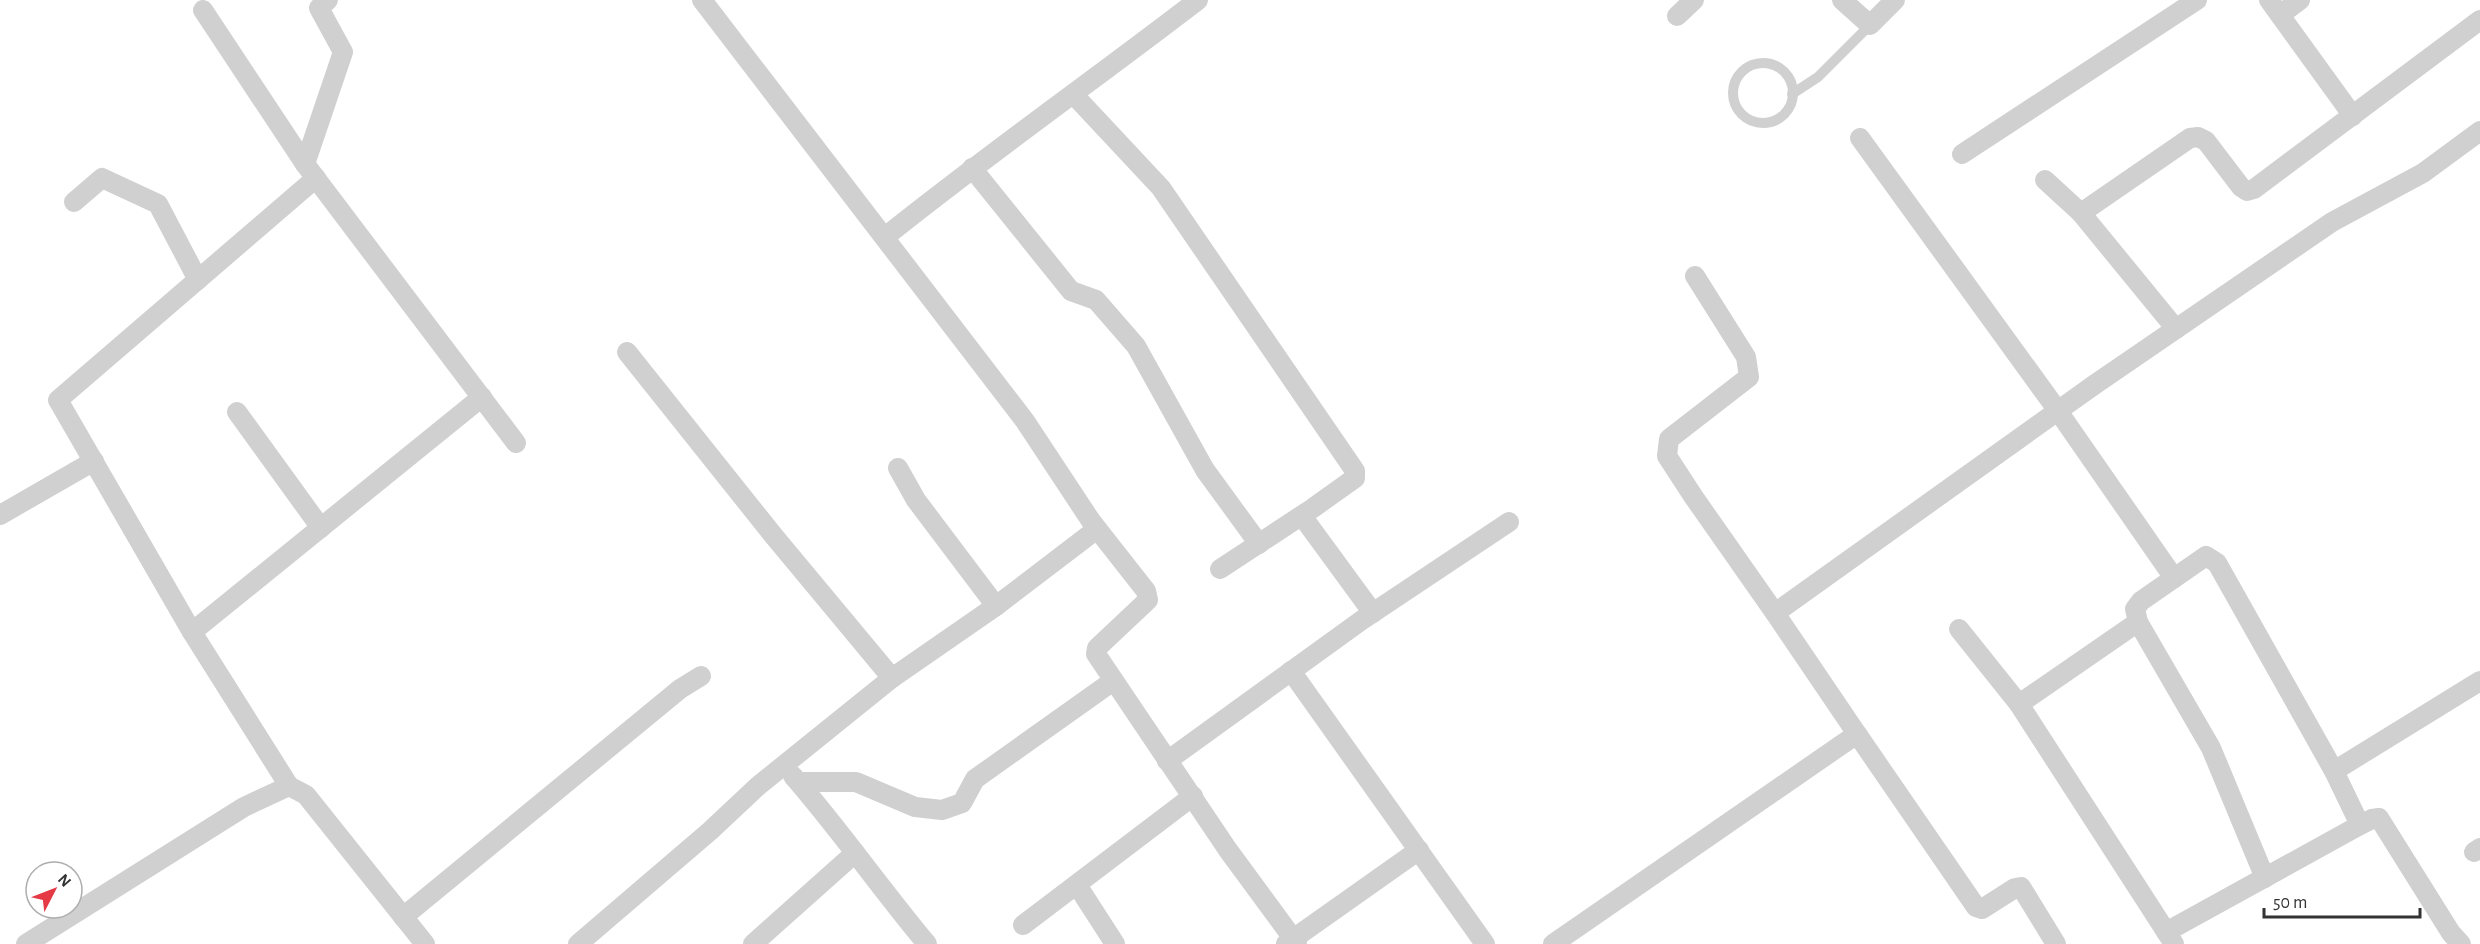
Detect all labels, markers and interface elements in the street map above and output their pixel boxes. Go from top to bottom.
north arrow [24,860,84,920]
text: N [55,871,74,890]
scale bar [2264,881,2420,919]
text: 50 m [2273,894,2307,912]

